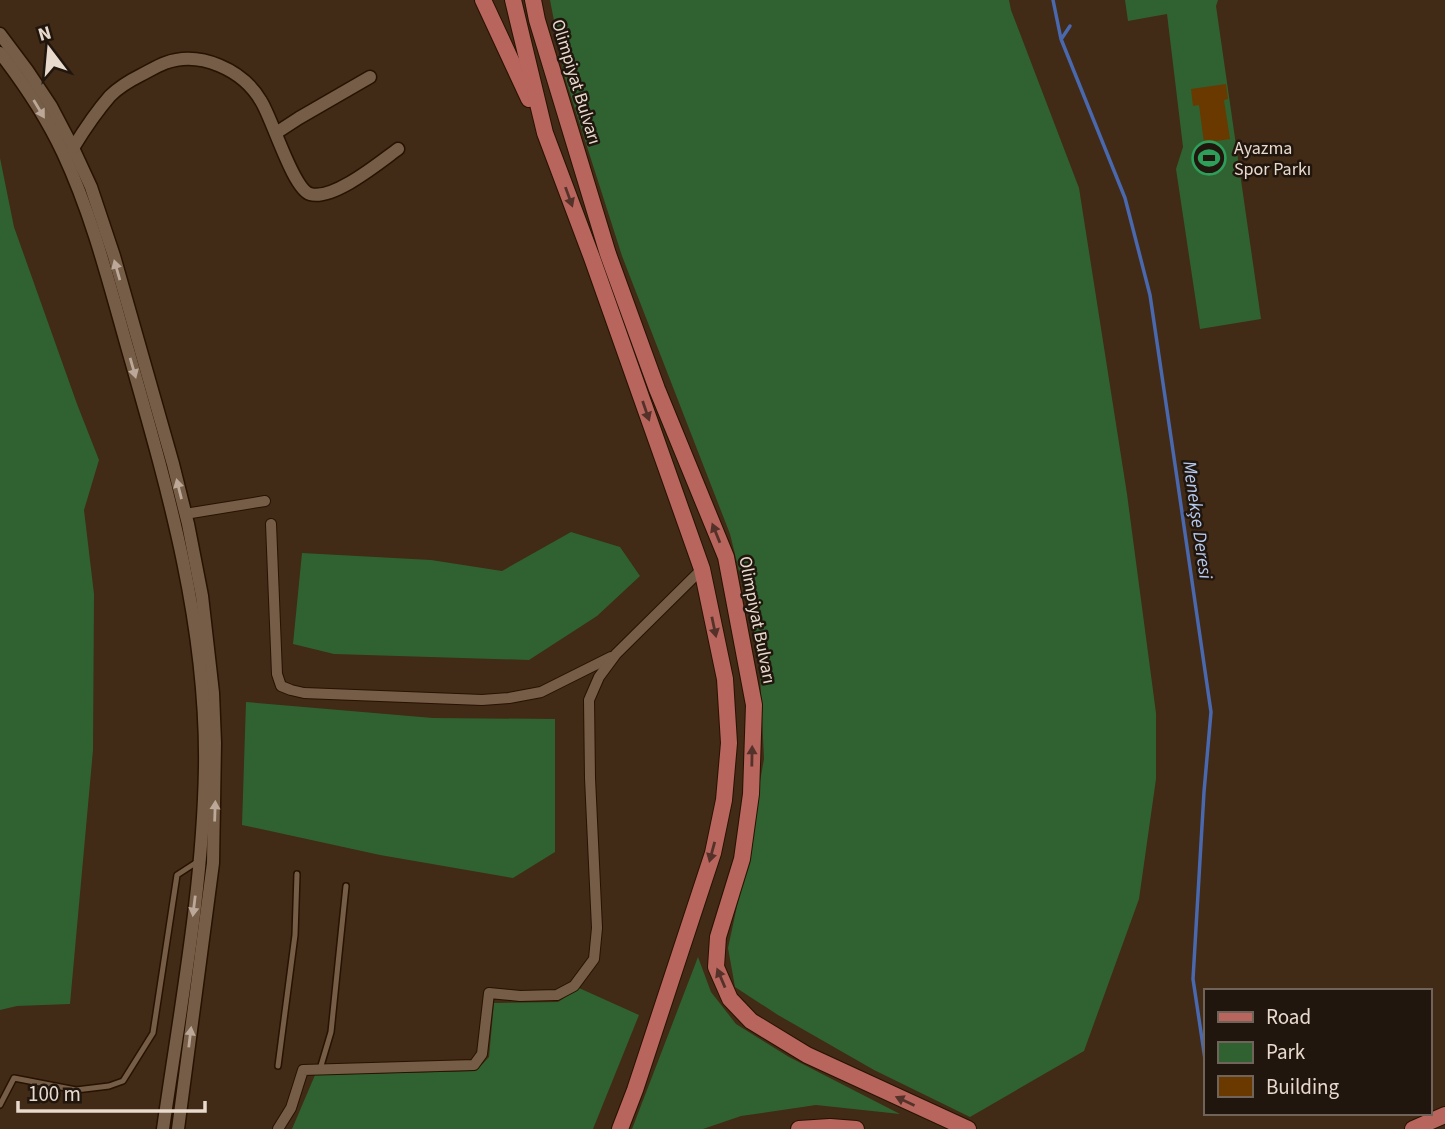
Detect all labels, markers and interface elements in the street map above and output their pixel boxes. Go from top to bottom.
north arrow [14,14,84,84]
street label: Olimpiyat Bulvarı [545,16,607,148]
text: N [35,19,55,49]
one-way arrow [32,100,45,119]
place label: Ayazma Spor Parkı [1234,136,1311,182]
sports icon: Ayazma Spor Parkı [1190,139,1228,177]
one-way arrow [564,186,575,207]
one-way arrow [112,259,122,280]
one-way arrow [128,357,139,379]
one-way arrow [641,400,652,421]
water label: Menekşe Deresi [1175,459,1219,581]
one-way arrow [173,478,184,500]
one-way arrow [711,523,722,544]
street label: Olimpiyat Bulvarı [732,554,782,686]
one-way arrow [709,616,720,638]
one-way arrow [747,745,758,767]
one-way arrow [209,800,220,822]
one-way arrow [707,842,717,863]
one-way arrow [189,895,200,917]
one-way arrow [715,968,726,989]
legend [1204,989,1431,1115]
text: Road [1266,1002,1311,1032]
one-way arrow [184,1026,195,1048]
text: Park [1266,1037,1306,1067]
scale bar [18,1070,205,1114]
text: Building [1266,1072,1340,1102]
text: 100 m [28,1079,81,1109]
one-way arrow [895,1095,915,1107]

